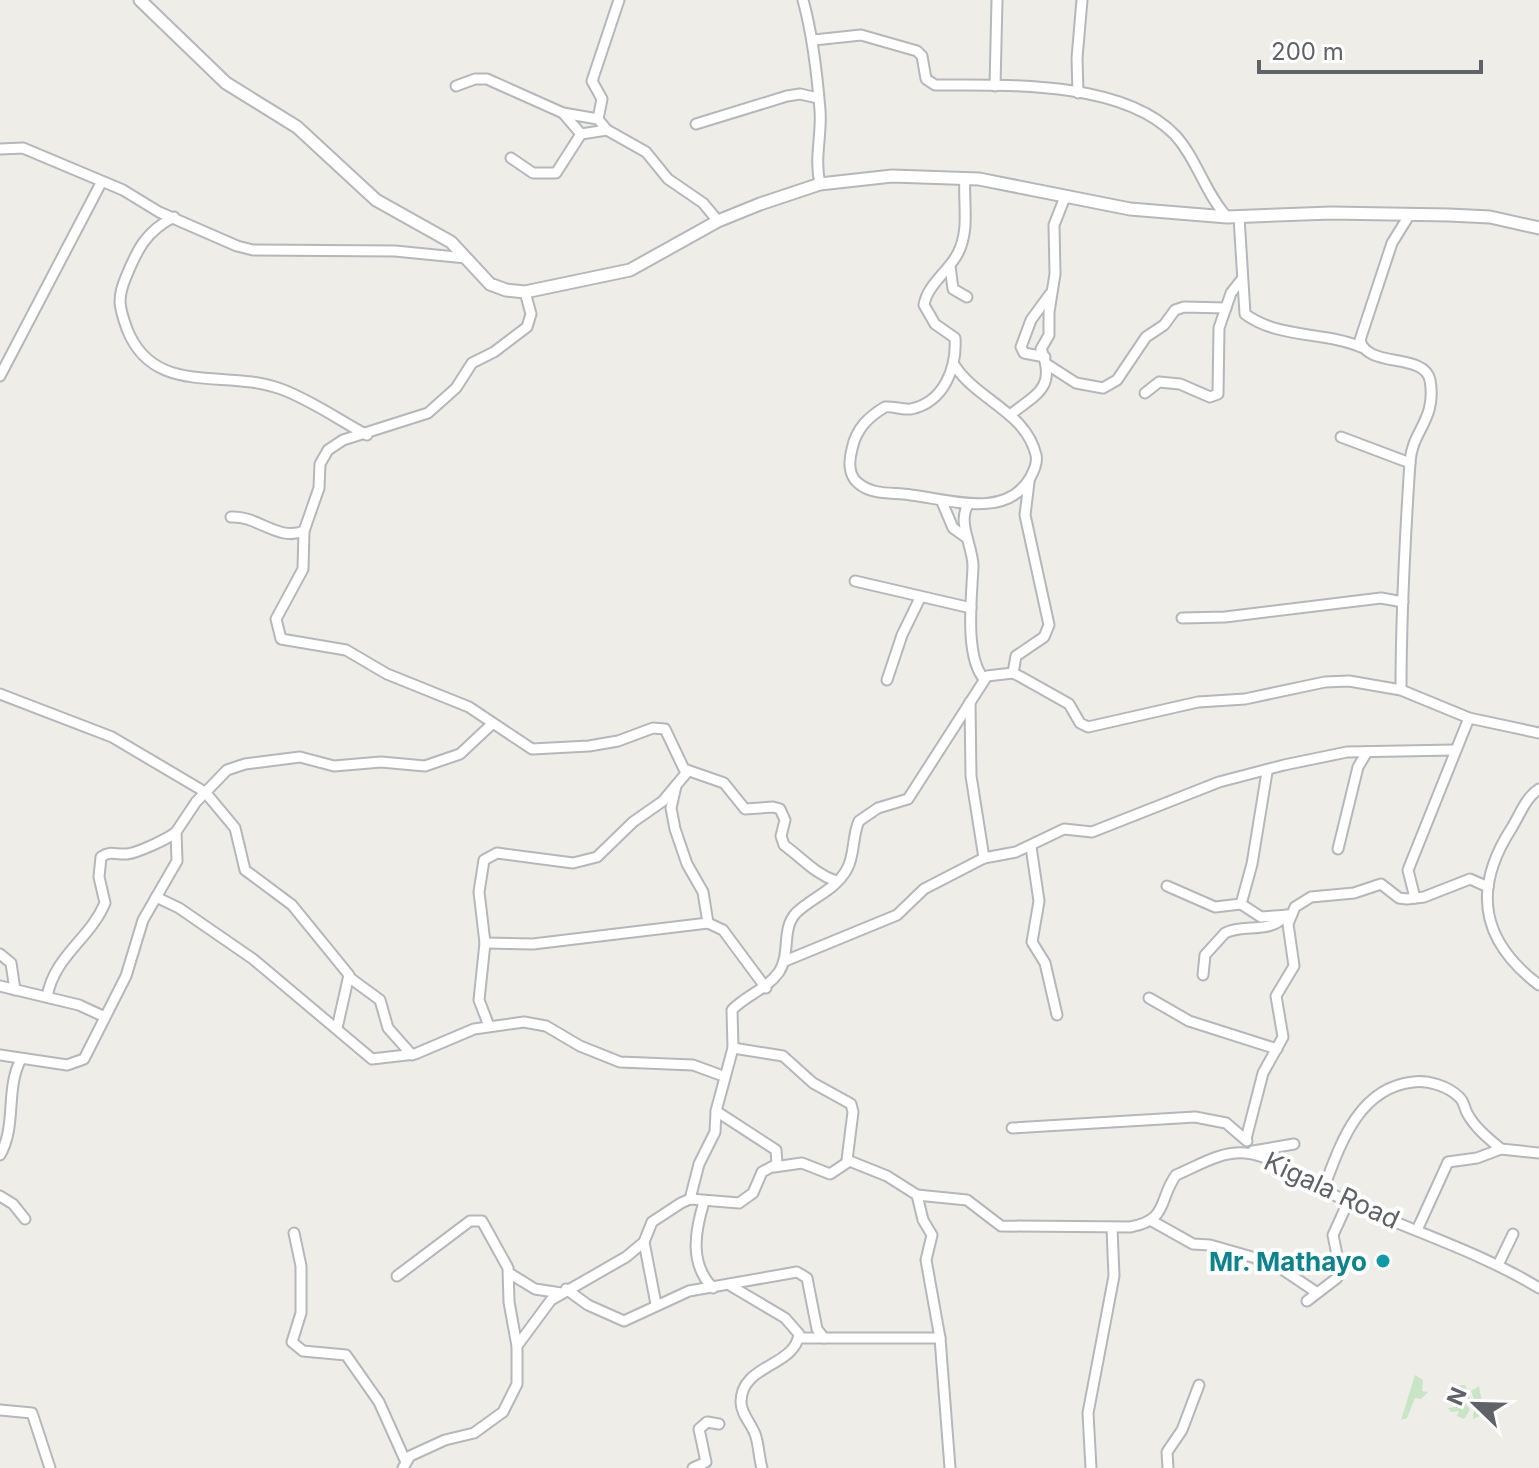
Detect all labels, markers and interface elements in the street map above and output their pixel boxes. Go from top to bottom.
scale bar [1259,24,1481,74]
text: 200 m [1271,37,1344,66]
street label: Kigala Road [1259,1145,1405,1235]
place label: Mr. Mathayo [1209,1246,1367,1277]
marker: Mr. Mathayo [1374,1252,1392,1270]
north arrow [1435,1364,1515,1444]
text: N [1441,1383,1472,1409]

